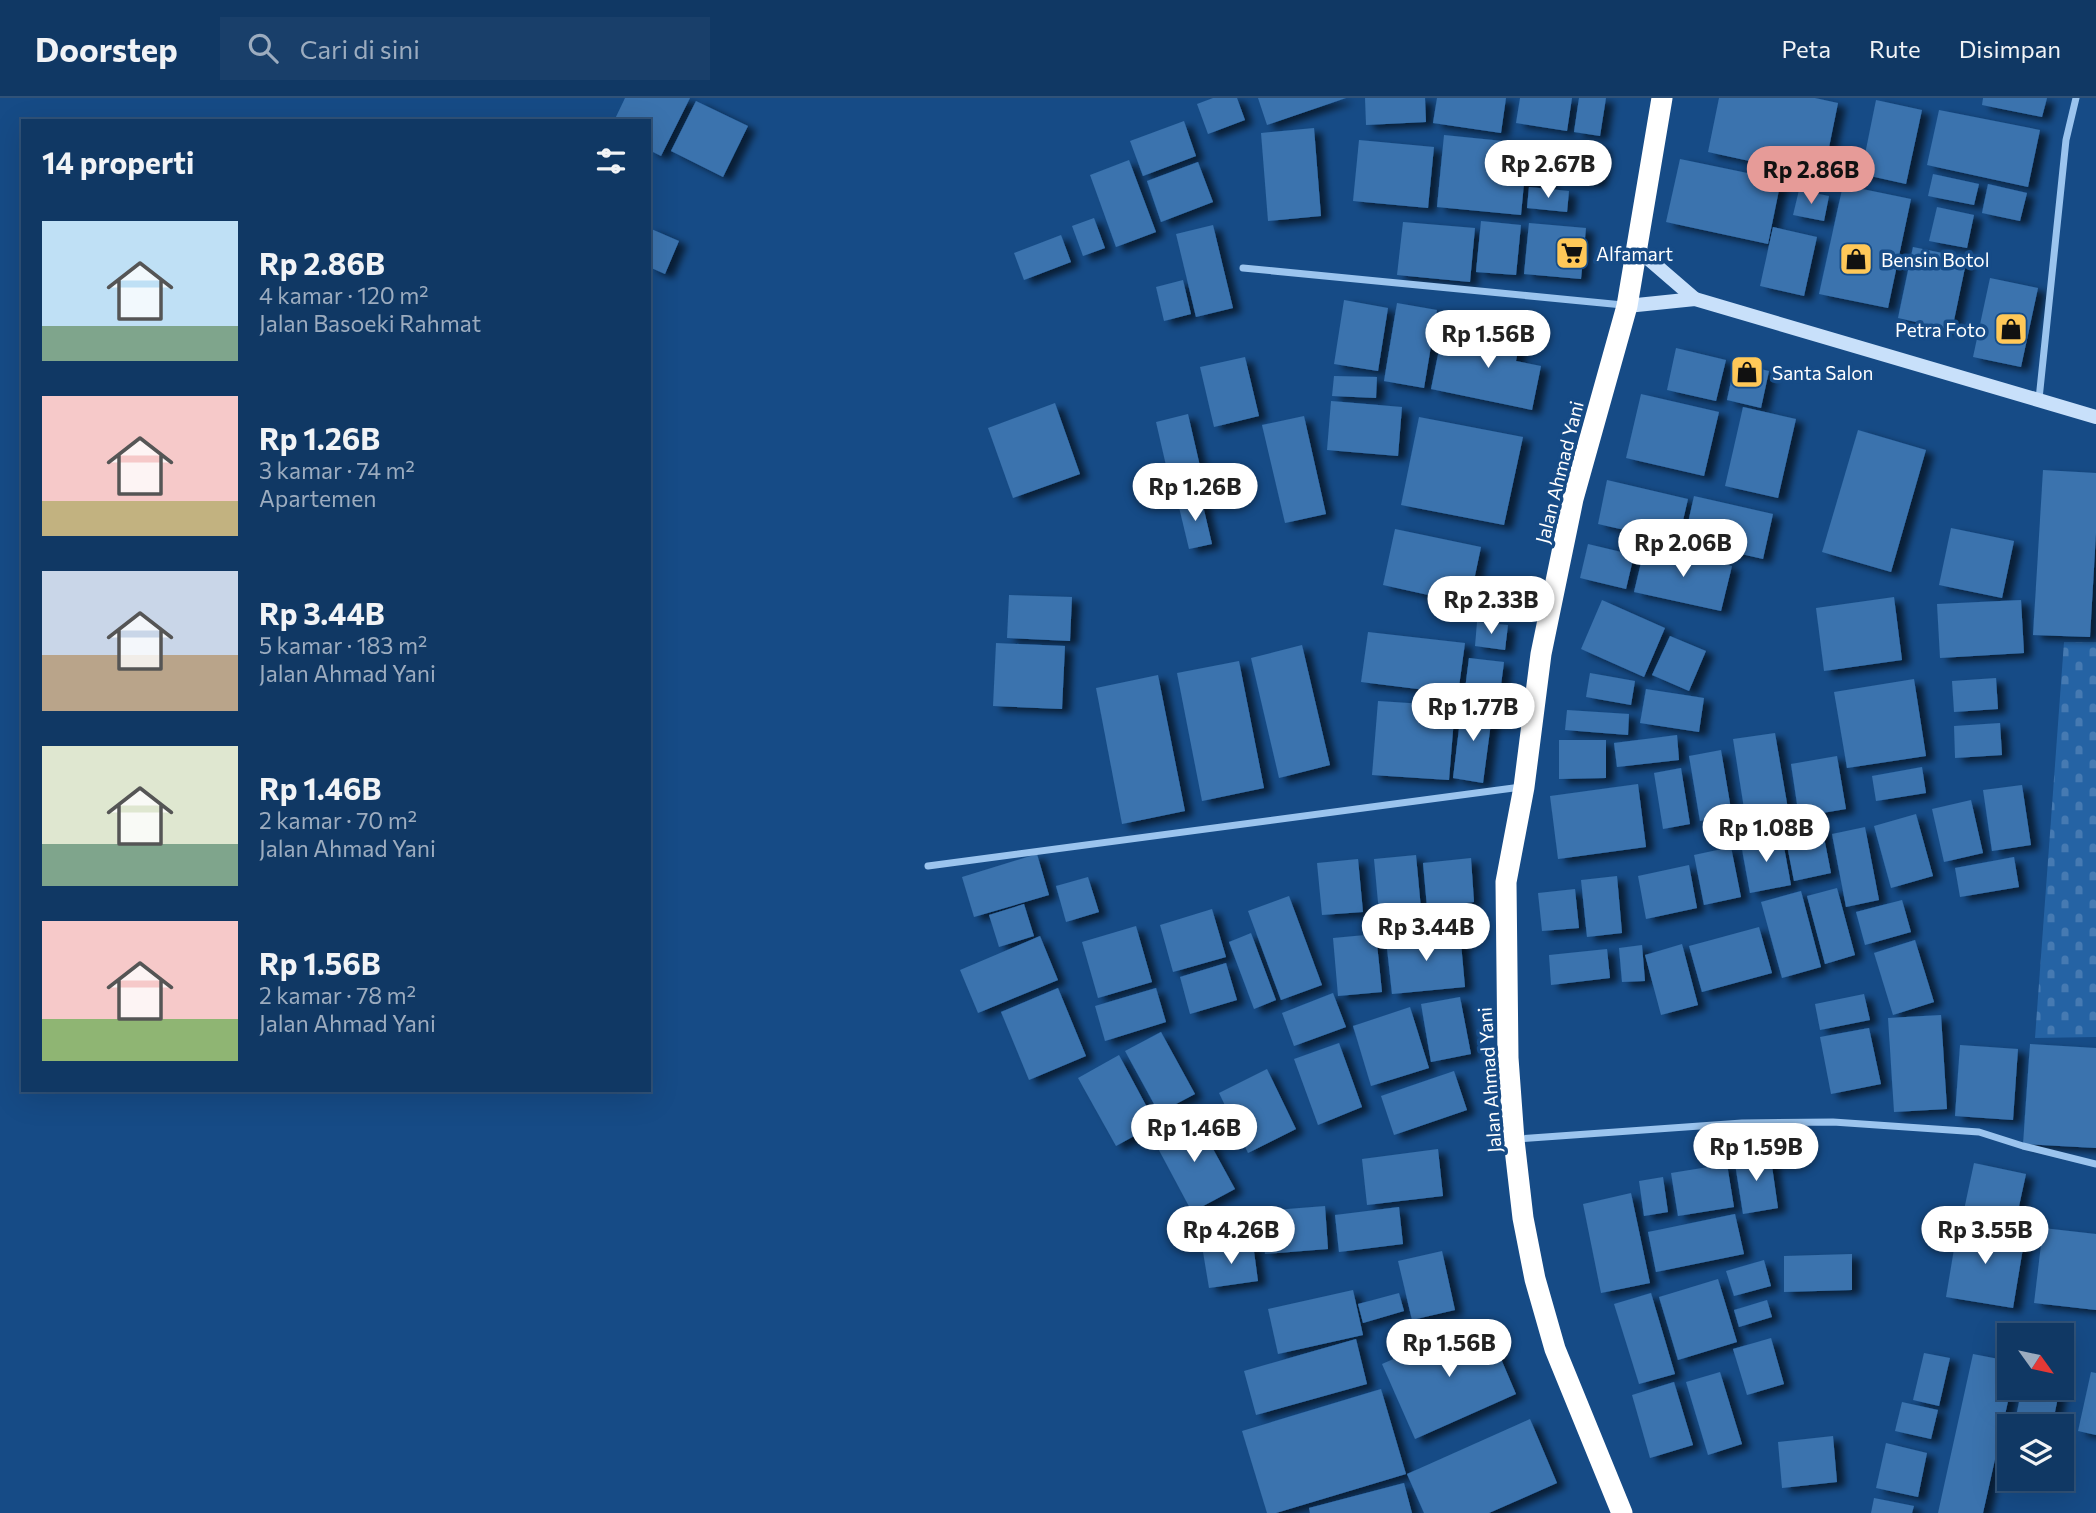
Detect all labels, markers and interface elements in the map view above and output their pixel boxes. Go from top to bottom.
search box [220,17,710,80]
text: Doorstep [35,28,178,69]
icon: search [244,29,282,67]
text: Cari di sini [300,33,420,64]
text: Peta [1781,34,1831,63]
text: Rute [1869,34,1921,63]
text: Disimpan [1959,34,2061,63]
pin: Rp 2.67B [1476,140,1620,200]
icon: filters [592,142,630,180]
text: 14 properti [42,143,194,180]
pin: Rp 2.86B [1739,146,1883,206]
text: Rp 2.67B [1501,149,1595,177]
text: Rp 2.86B [1763,155,1859,183]
supermarket icon: Alfamart [1553,234,1591,272]
shop icon: Bensin Botol [1837,240,1875,278]
place label: Alfamart [1596,242,1673,265]
text: Rp 2.86B [259,244,385,281]
place label: Bensin Botol [1881,248,1990,271]
icon: home [98,249,182,333]
text: 4 kamar · 120 m² [259,281,428,309]
text: Jalan Basoeki Rahmat [259,309,481,337]
pin: Rp 1.56B [1416,310,1560,370]
shop icon: Petra Foto [1992,310,2030,348]
place label: Petra Foto [1895,318,1986,341]
text: Rp 1.56B [1441,319,1535,347]
shop icon: Santa Salon [1728,353,1766,391]
place label: Santa Salon [1772,361,1873,384]
street label: Jalan Ahmad Yani [1530,398,1588,546]
text: Rp 1.26B [259,419,380,456]
icon: home [98,424,182,508]
text: 3 kamar · 74 m² [259,456,415,484]
pin: Rp 1.26B [1123,464,1267,523]
text: Rp 1.26B [1149,472,1241,500]
text: Apartemen [259,484,376,512]
pin: Rp 2.06B [1611,519,1755,579]
text: Rp 2.06B [1634,528,1732,556]
pin: Rp 2.33B [1419,576,1563,636]
text: Rp 2.33B [1444,585,1538,613]
text: Rp 3.44B [259,594,385,631]
icon: home [98,599,182,683]
text: 5 kamar · 183 m² [259,631,427,659]
text: Jalan Ahmad Yani [259,659,436,687]
pin: Rp 1.77B [1401,684,1545,743]
text: Rp 1.77B [1428,692,1518,720]
text: Rp 1.46B [259,769,381,806]
icon: home [98,774,182,858]
pin: Rp 1.08B [1694,804,1838,864]
text: 2 kamar · 70 m² [259,806,417,834]
text: Rp 1.08B [1719,813,1813,841]
text: Jalan Ahmad Yani [259,834,436,862]
pin: Rp 3.44B [1354,904,1498,963]
text: Rp 3.44B [1378,912,1474,940]
text: Rp 1.56B [259,944,381,981]
icon: home [98,949,182,1033]
text: 2 kamar · 78 m² [259,981,416,1009]
street label: Jalan Ahmad Yani [1472,1006,1506,1154]
text: Jalan Ahmad Yani [259,1009,436,1037]
pin: Rp 1.46B [1122,1104,1266,1164]
text: Rp 1.46B [1147,1113,1241,1141]
pin: Rp 1.59B [1684,1124,1828,1183]
text: Rp 1.59B [1709,1132,1803,1160]
pin: Rp 4.26B [1159,1206,1303,1266]
pin: Rp 3.55B [1913,1206,2057,1266]
text: Rp 4.26B [1183,1215,1279,1243]
text: Rp 3.55B [1937,1215,2033,1243]
pin: Rp 1.56B [1377,1320,1521,1379]
north arrow [1997,1323,2074,1400]
map controls [1997,1323,2074,1491]
text: Rp 1.56B [1402,1328,1496,1356]
button: layers [1997,1414,2074,1491]

